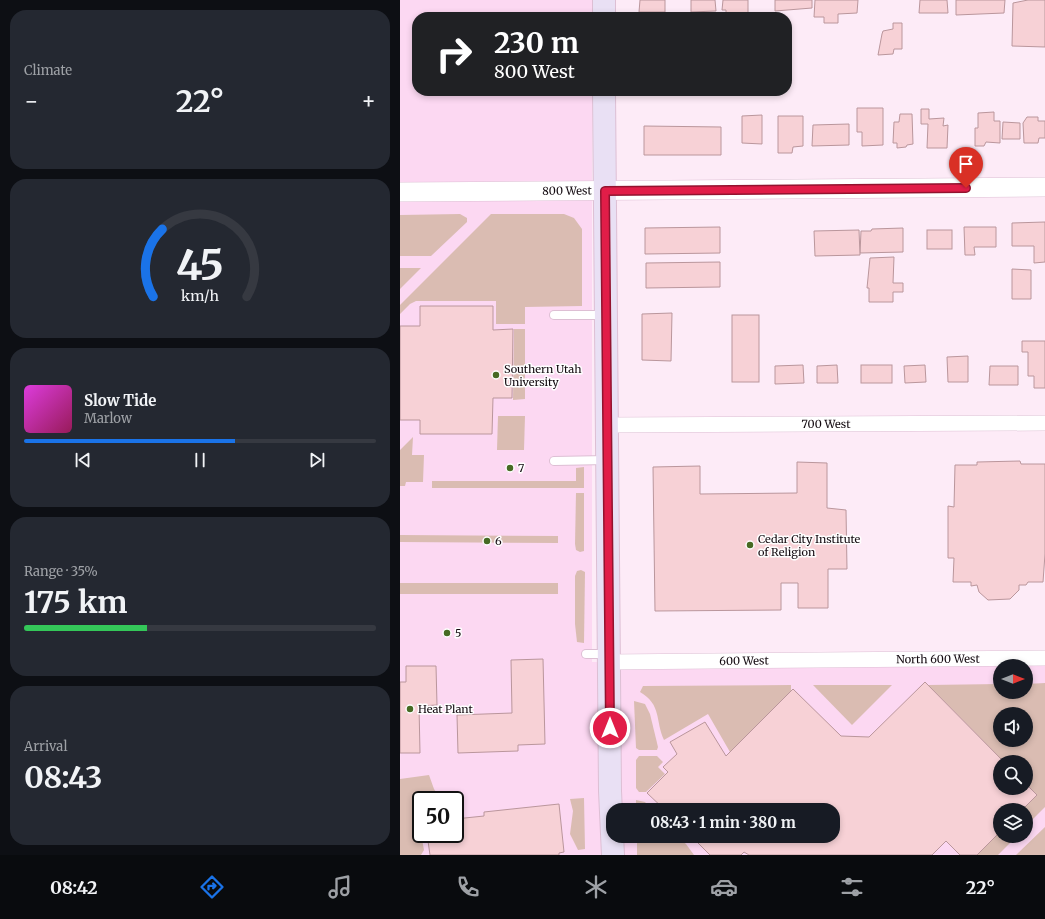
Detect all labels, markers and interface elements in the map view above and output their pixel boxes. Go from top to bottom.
text: 230 m [494,25,579,61]
icon: right [428,28,480,80]
text: 800 West [494,60,575,83]
text: Climate [24,62,72,79]
text: 22° [176,82,224,120]
text: − [24,87,39,115]
text: + [361,87,376,115]
pin [949,147,983,188]
icon: arrive [955,153,977,175]
street label: 800 West [542,184,592,198]
text: 45 [176,238,224,290]
text: km/h [181,286,219,304]
place label: Southern Utah University [504,362,582,389]
marker: Southern Utah University [491,370,501,380]
text: Slow Tide [84,391,156,410]
text: Marlow [84,410,132,427]
street label: 700 West [802,417,851,431]
icon: previous [72,449,94,471]
icon: pause [189,449,211,471]
icon: next [306,449,328,471]
place label: 7 [518,461,524,475]
marker: 7 [505,463,515,473]
place label: Cedar City Institute of Religion [758,532,861,559]
place label: 6 [495,534,502,548]
marker: 6 [482,536,492,546]
marker: Cedar City Institute of Religion [745,540,755,550]
text: Range · 35% [24,563,98,580]
text: 175 km [24,583,128,621]
place label: 5 [455,626,461,640]
marker: 5 [442,628,452,638]
street label: North 600 West [896,652,980,666]
street label: 600 West [719,654,770,668]
north arrow [993,659,1033,699]
map controls [993,659,1033,843]
place label: Heat Plant [418,702,473,716]
marker: Heat Plant [405,704,415,714]
position arrow [589,707,631,749]
button: sound [993,707,1033,747]
text: Arrival [24,738,67,755]
button: search [993,755,1033,795]
text: 08:43 [24,758,102,796]
speed limit sign: 50 [412,791,464,843]
button: layers [993,803,1033,843]
text: 08:43 · 1 min · 380 m [650,813,796,832]
icon: directions [198,873,226,901]
icon: music [326,873,354,901]
icon: phone [454,873,482,901]
icon: climate [582,873,610,901]
icon: car [710,873,738,901]
icon: filters [838,873,866,901]
text: 08:42 [50,876,98,899]
text: 22° [966,876,995,899]

